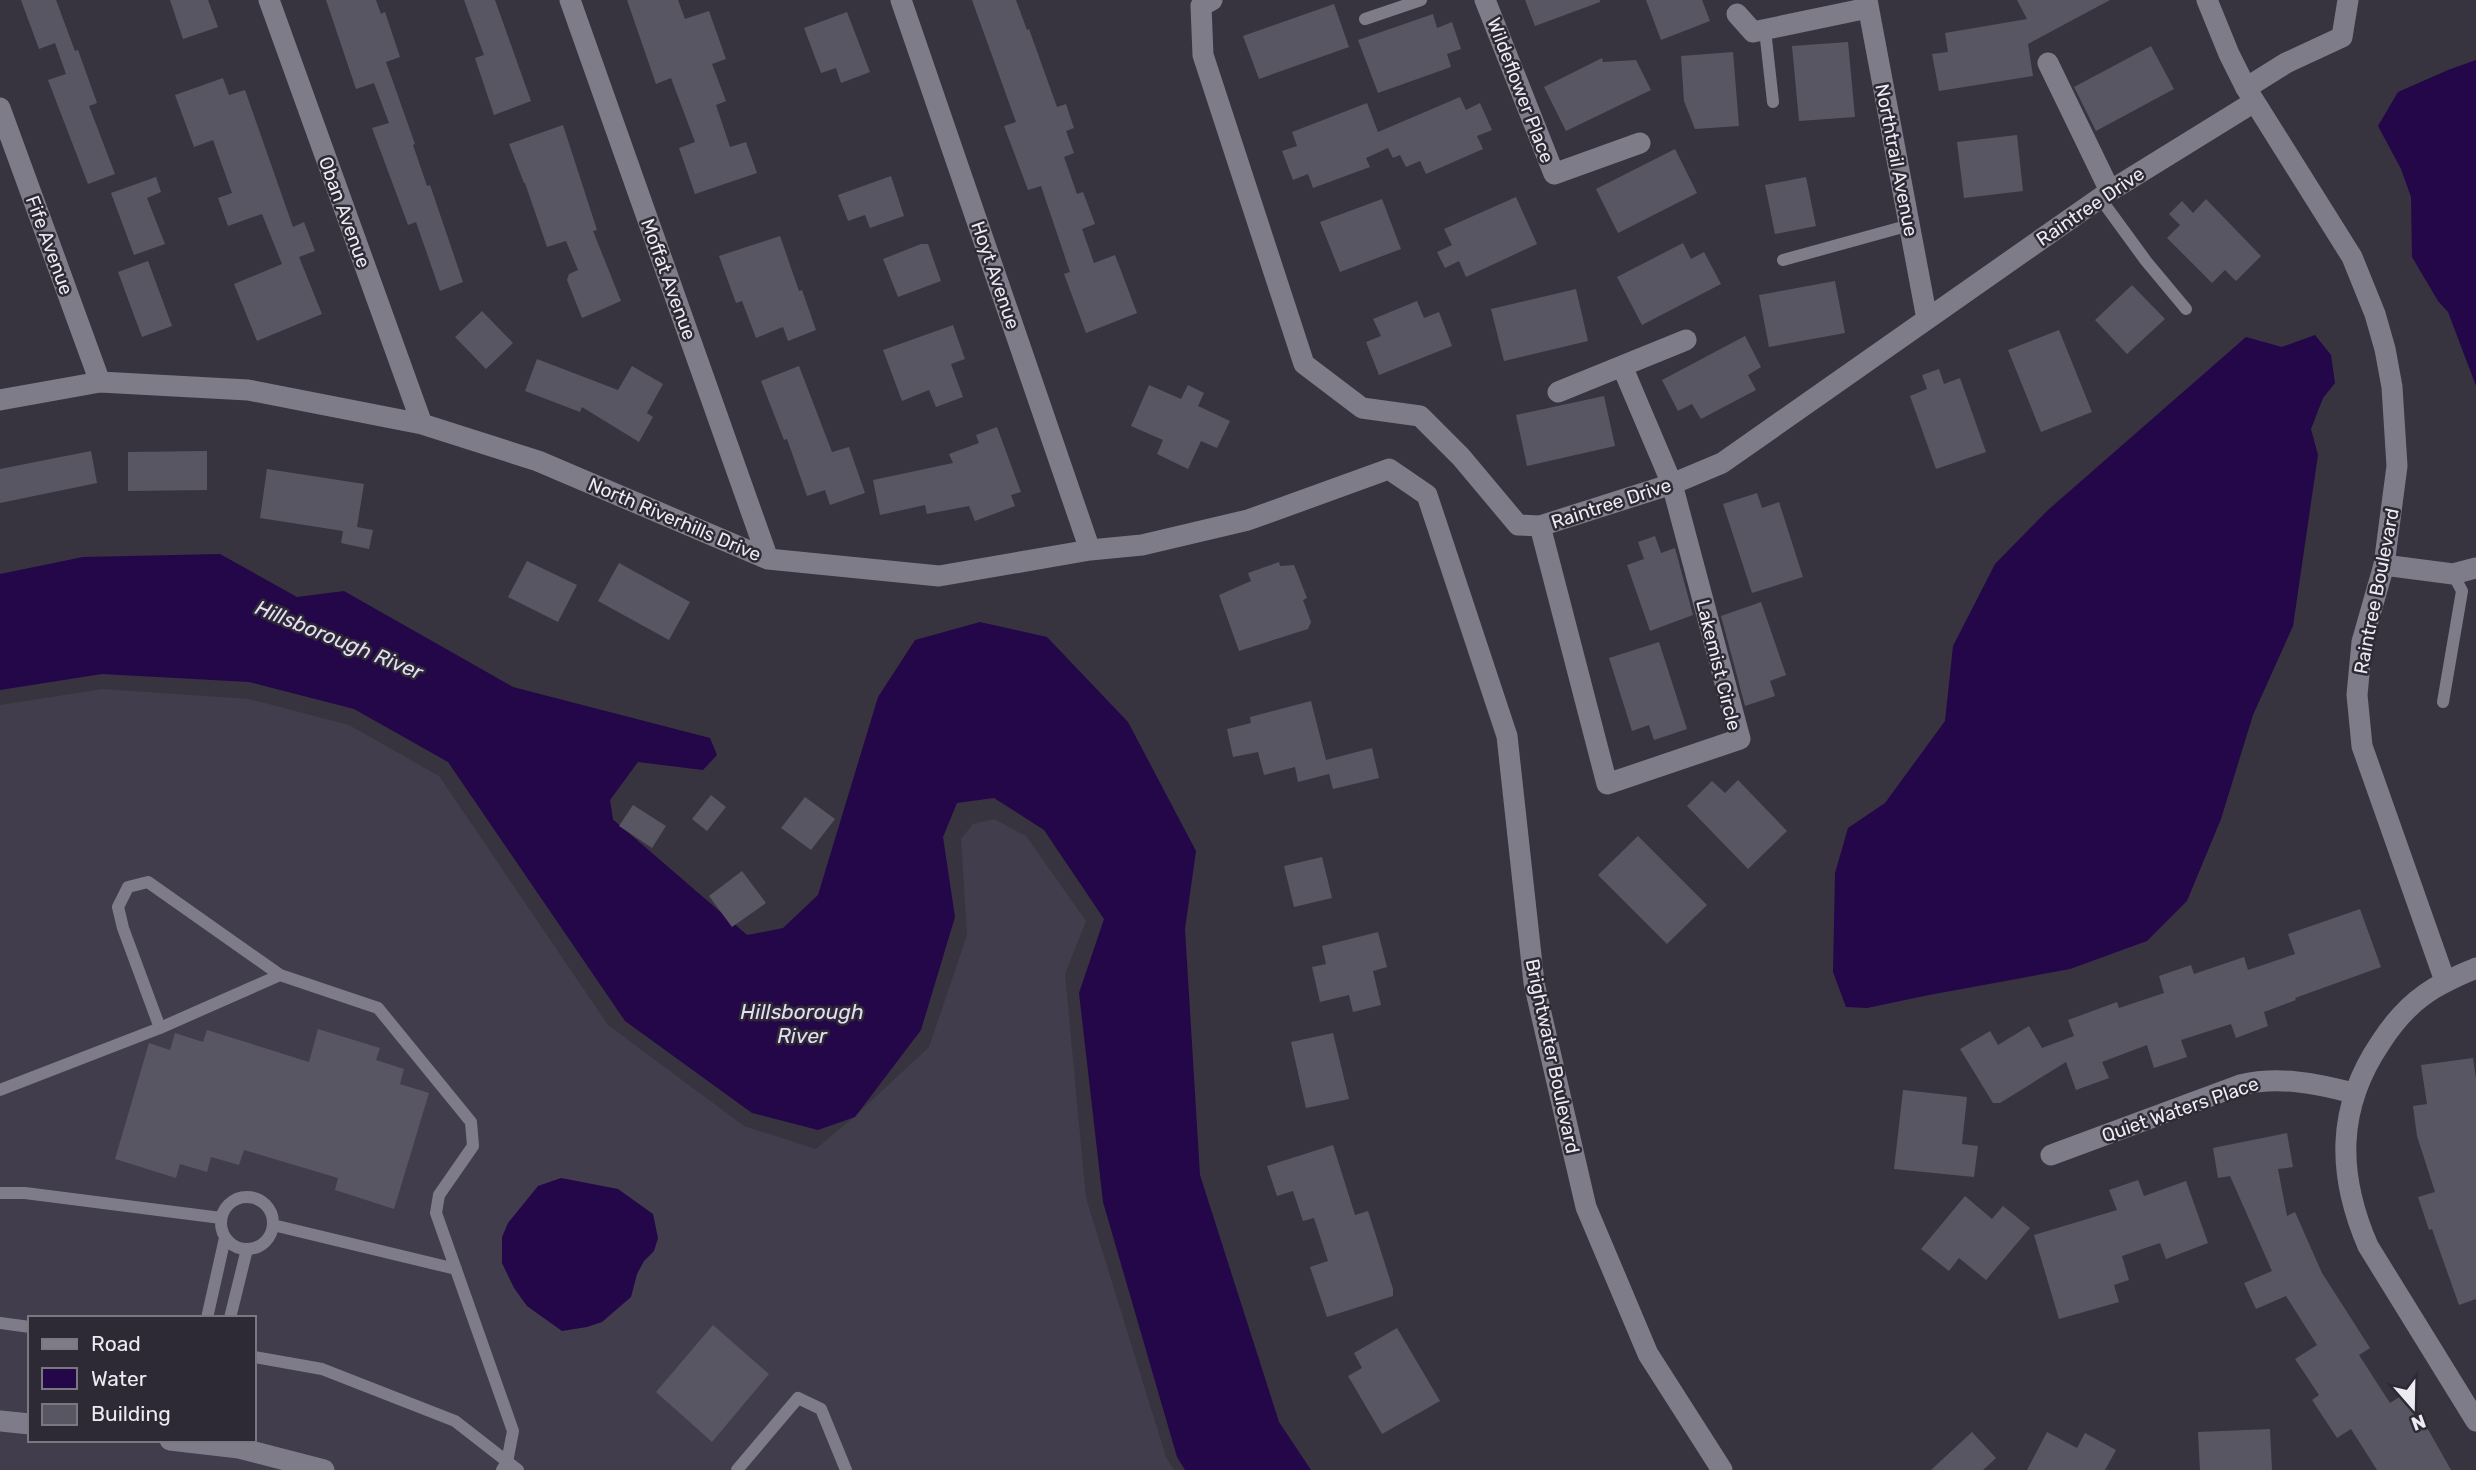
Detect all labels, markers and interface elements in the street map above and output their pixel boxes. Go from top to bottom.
street label: Wildeflower Place [1482,14,1559,166]
street label: Northtrail Avenue [1870,82,1923,238]
street label: Oban Avenue [314,153,375,271]
street label: Raintree Drive [2032,162,2149,251]
street label: Fife Avenue [21,192,78,298]
street label: Moffat Avenue [636,215,701,343]
street label: Hoyt Avenue [966,218,1025,332]
street label: North Riverhills Drive [585,473,765,566]
street label: Raintree Drive [1548,473,1674,534]
street label: Raintree Boulevard [2349,506,2404,676]
water label: Hillsborough River [252,595,427,685]
street label: Lakemist Circle [1691,597,1746,733]
street label: Brightwater Boulevard [1521,957,1584,1156]
water label: Hillsborough River [740,999,864,1048]
street label: Quiet Waters Place [2099,1072,2262,1147]
legend [28,1316,256,1442]
text: Road [91,1331,141,1356]
text: Water [91,1366,147,1391]
north arrow [2378,1372,2448,1442]
text: Building [91,1401,171,1426]
text: N [2408,1409,2429,1436]

